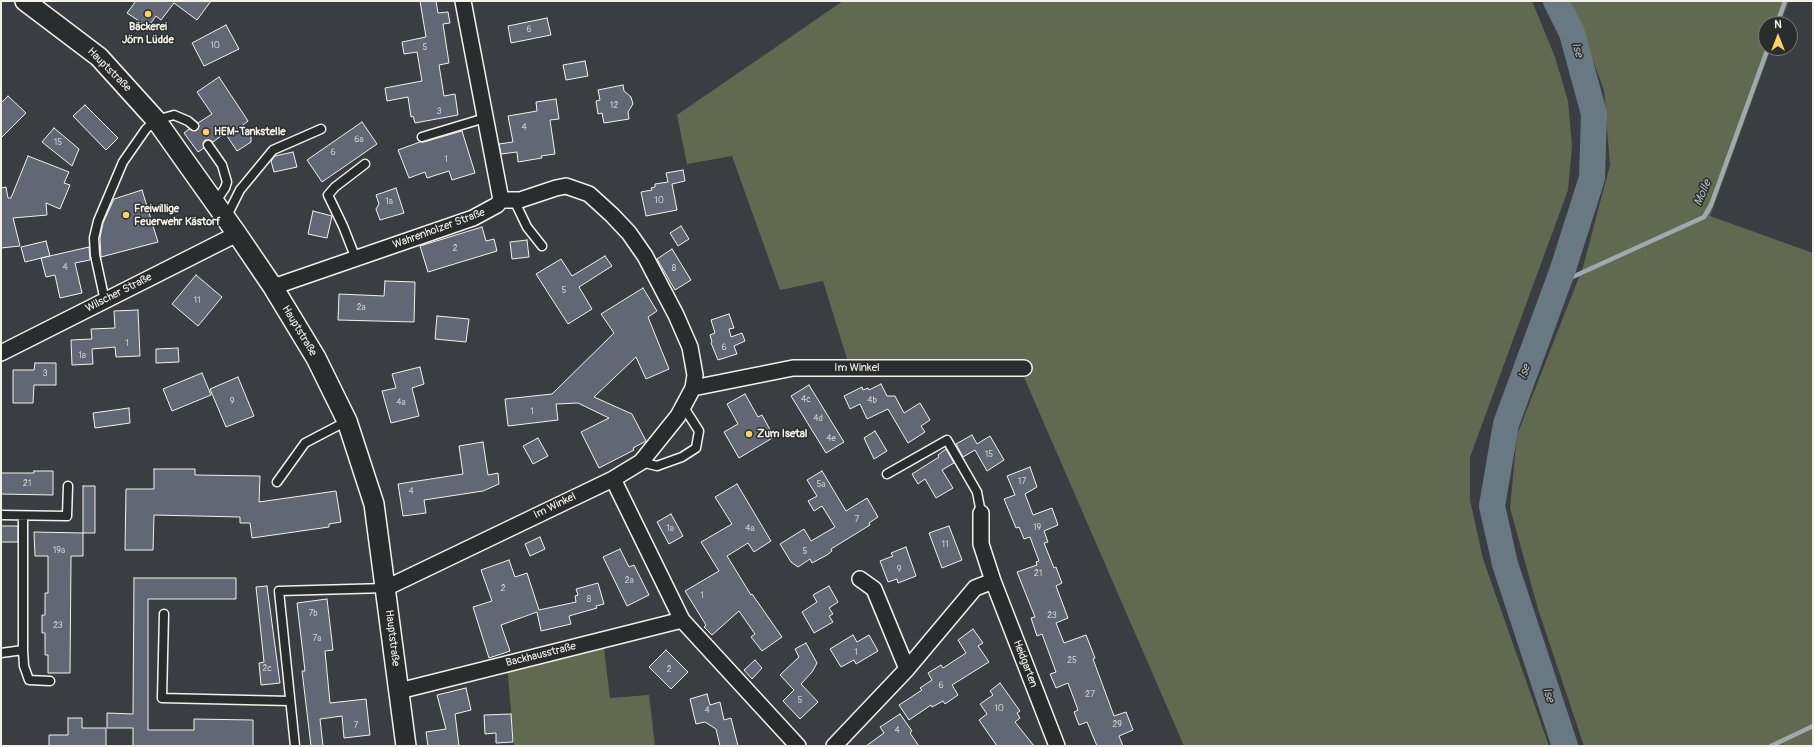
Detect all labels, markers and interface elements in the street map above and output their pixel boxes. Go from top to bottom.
marker: Bäckerei Jörn Lüdde [143,9,153,19]
north arrow [1758,16,1798,56]
text: N [1774,18,1782,31]
place label: Bäckerei Jörn Lüdde [122,20,174,46]
house number: 6 [526,25,532,35]
house number: 10 [210,41,220,51]
water label: Ise [1568,41,1586,59]
house number: 5 [423,43,427,53]
street label: Hauptstraße [84,45,134,95]
house number: 12 [610,101,618,111]
house number: 3 [436,107,442,117]
house number: 4 [521,123,527,133]
place label: HEM-Tankstelle [214,125,286,139]
marker: HEM-Tankstelle [201,127,211,137]
house number: 6a [354,135,364,145]
house number: 15 [54,138,62,148]
house number: 6 [330,148,336,158]
house number: 1 [444,155,448,165]
water label: Molle [1691,178,1715,208]
house number: 10 [654,196,664,206]
house number: 1a [385,197,393,207]
place label: Freiwillige Feuerwehr Kästorf [134,202,220,228]
street label: Wahrenholzer Straße [391,206,487,252]
marker: Freiwillige Feuerwehr Kästorf [121,210,131,220]
house number: 2 [452,244,458,254]
house number: 4 [62,263,68,273]
house number: 8 [672,264,676,274]
street label: Wilscher Straße [84,271,154,315]
house number: 5 [562,286,566,296]
house number: 11 [193,296,201,306]
street label: Hauptstraße [279,303,319,359]
house number: 2a [356,303,366,313]
house number: 1 [125,339,129,349]
house number: 6 [721,343,727,353]
house number: 1a [78,351,86,361]
street label: Im Winkel [834,361,880,375]
water label: Ise [1516,363,1534,381]
house number: 3 [42,369,48,379]
house number: 4c [801,395,811,405]
house number: 4b [867,396,877,406]
house number: 9 [230,397,234,407]
house number: 4a [396,398,406,408]
house number: 1 [530,407,534,417]
house number: 4d [813,414,823,424]
place label: Zum Isetal [757,427,807,441]
marker: Zum Isetal [744,429,754,439]
house number: 4e [826,434,836,444]
house number: 15 [985,450,993,460]
house number: 17 [1018,477,1026,487]
house number: 21 [23,479,31,489]
house number: 5a [816,480,826,490]
house number: 4 [408,487,414,497]
street label: Im Winkel [532,490,578,522]
house number: 7 [855,515,859,525]
house number: 19 [1033,523,1041,533]
house number: 1a [666,524,674,534]
house number: 4a [745,524,755,534]
house number: 11 [941,540,949,550]
house number: 19a [53,546,65,556]
house number: 5 [803,547,807,557]
house number: 9 [897,565,901,575]
house number: 21 [1034,569,1042,579]
house number: 2a [624,576,634,586]
house number: 2 [500,584,506,594]
house number: 1 [700,591,704,601]
house number: 8 [587,595,591,605]
house number: 7b [308,609,318,619]
street label: Hauptstraße [382,609,402,667]
house number: 23 [1047,611,1057,621]
house number: 23 [53,621,63,631]
house number: 7a [313,634,321,644]
street label: Heidgarten [1010,638,1040,690]
street label: Backhausstraße [505,640,577,670]
house number: 1 [854,648,858,658]
house number: 25 [1067,656,1077,666]
house number: 2c [262,664,272,674]
house number: 2 [666,665,672,675]
house number: 6 [938,681,944,691]
water label: Ise [1539,686,1557,704]
house number: 27 [1085,690,1095,700]
house number: 5 [798,696,802,706]
house number: 10 [994,704,1004,714]
house number: 4 [704,706,710,716]
house number: 29 [1112,720,1122,730]
house number: 7 [354,721,358,731]
house number: 4 [894,726,900,736]

